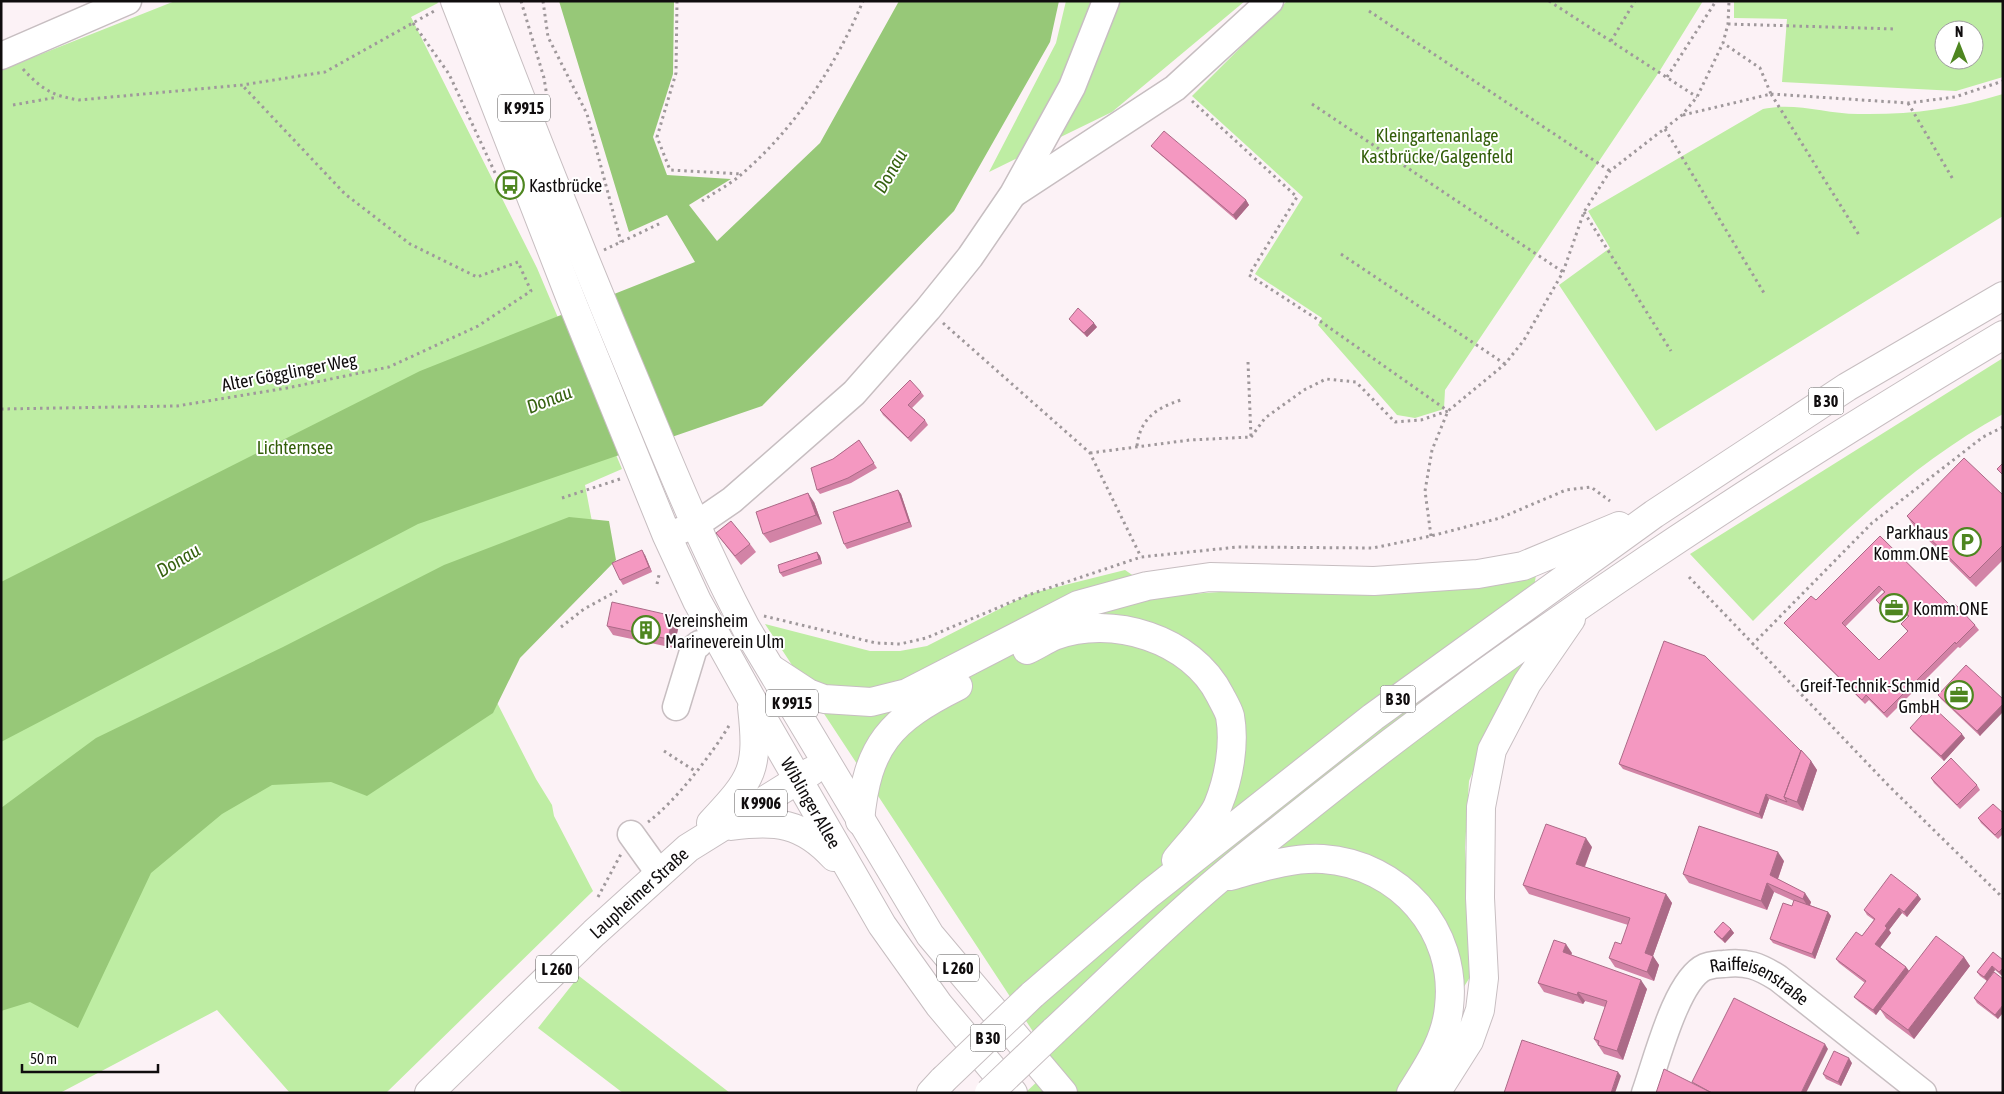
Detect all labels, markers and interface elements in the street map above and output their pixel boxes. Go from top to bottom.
north arrow [1934,20,1984,70]
text: N [1955,24,1963,40]
road number: K 9915 [498,95,550,122]
park label: Kleingartenanlage Kastbrücke/Galgenfeld [1361,125,1513,167]
water label: Donau [869,145,911,197]
bus stop icon: Kastbrücke [495,170,525,200]
place label: Kastbrücke [529,175,602,196]
street label: Alter Gögglinger Weg [220,349,359,395]
water label: Donau [523,380,575,418]
road number: B 30 [1808,388,1844,414]
park label: Lichternsee [257,437,333,458]
place label: Parkhaus Komm.ONE [1873,522,1948,564]
parking icon: Parkhaus Komm.ONE [1952,527,1982,557]
water label: Donau [152,539,204,581]
office icon: Komm.ONE [1879,593,1909,623]
place label: Komm.ONE [1913,598,1988,619]
place label: Vereinsheim Marineverein Ulm [665,610,784,652]
building icon: Vereinsheim Marineverein Ulm [631,615,661,645]
place label: Greif-Technik-Schmid GmbH [1800,675,1940,717]
office icon: Greif-Technik-Schmid GmbH [1944,680,1974,710]
road number: B 30 [1380,686,1416,712]
road number: K 9915 [766,690,818,716]
street label: Wiblinger Allee [777,754,846,852]
road number: K 9906 [735,790,787,816]
street label: Laupheimer Straße [585,843,692,942]
street label: Raiffeisenstraße [1708,953,1813,1009]
road number: L 260 [937,954,979,981]
road number: L 260 [536,956,578,982]
road number: B 30 [970,1024,1006,1052]
scale bar [22,1042,159,1074]
text: 50 m [30,1050,57,1067]

